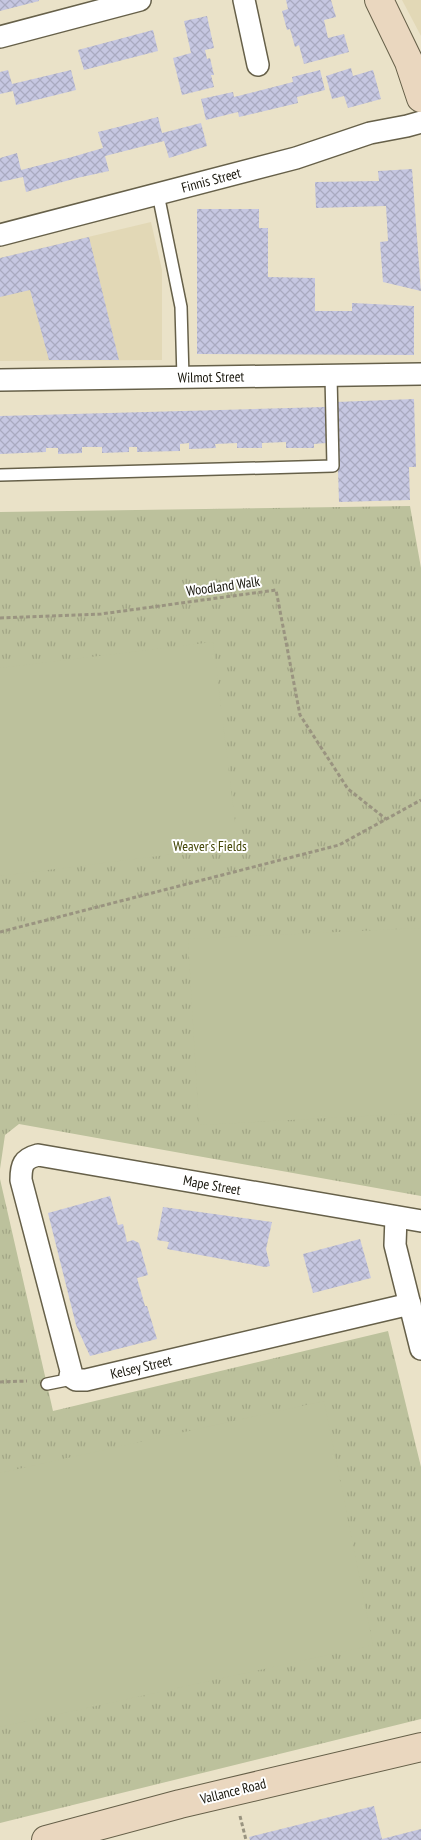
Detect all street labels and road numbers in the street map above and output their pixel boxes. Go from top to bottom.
street label: Finnis Street [179,163,243,197]
street label: Wilmot Street [178,367,245,387]
street label: Woodland Walk [185,572,262,600]
street label: Mape Street [182,1171,242,1199]
street label: Kelsey Street [109,1351,174,1383]
street label: Vallance Road [197,1774,268,1808]

